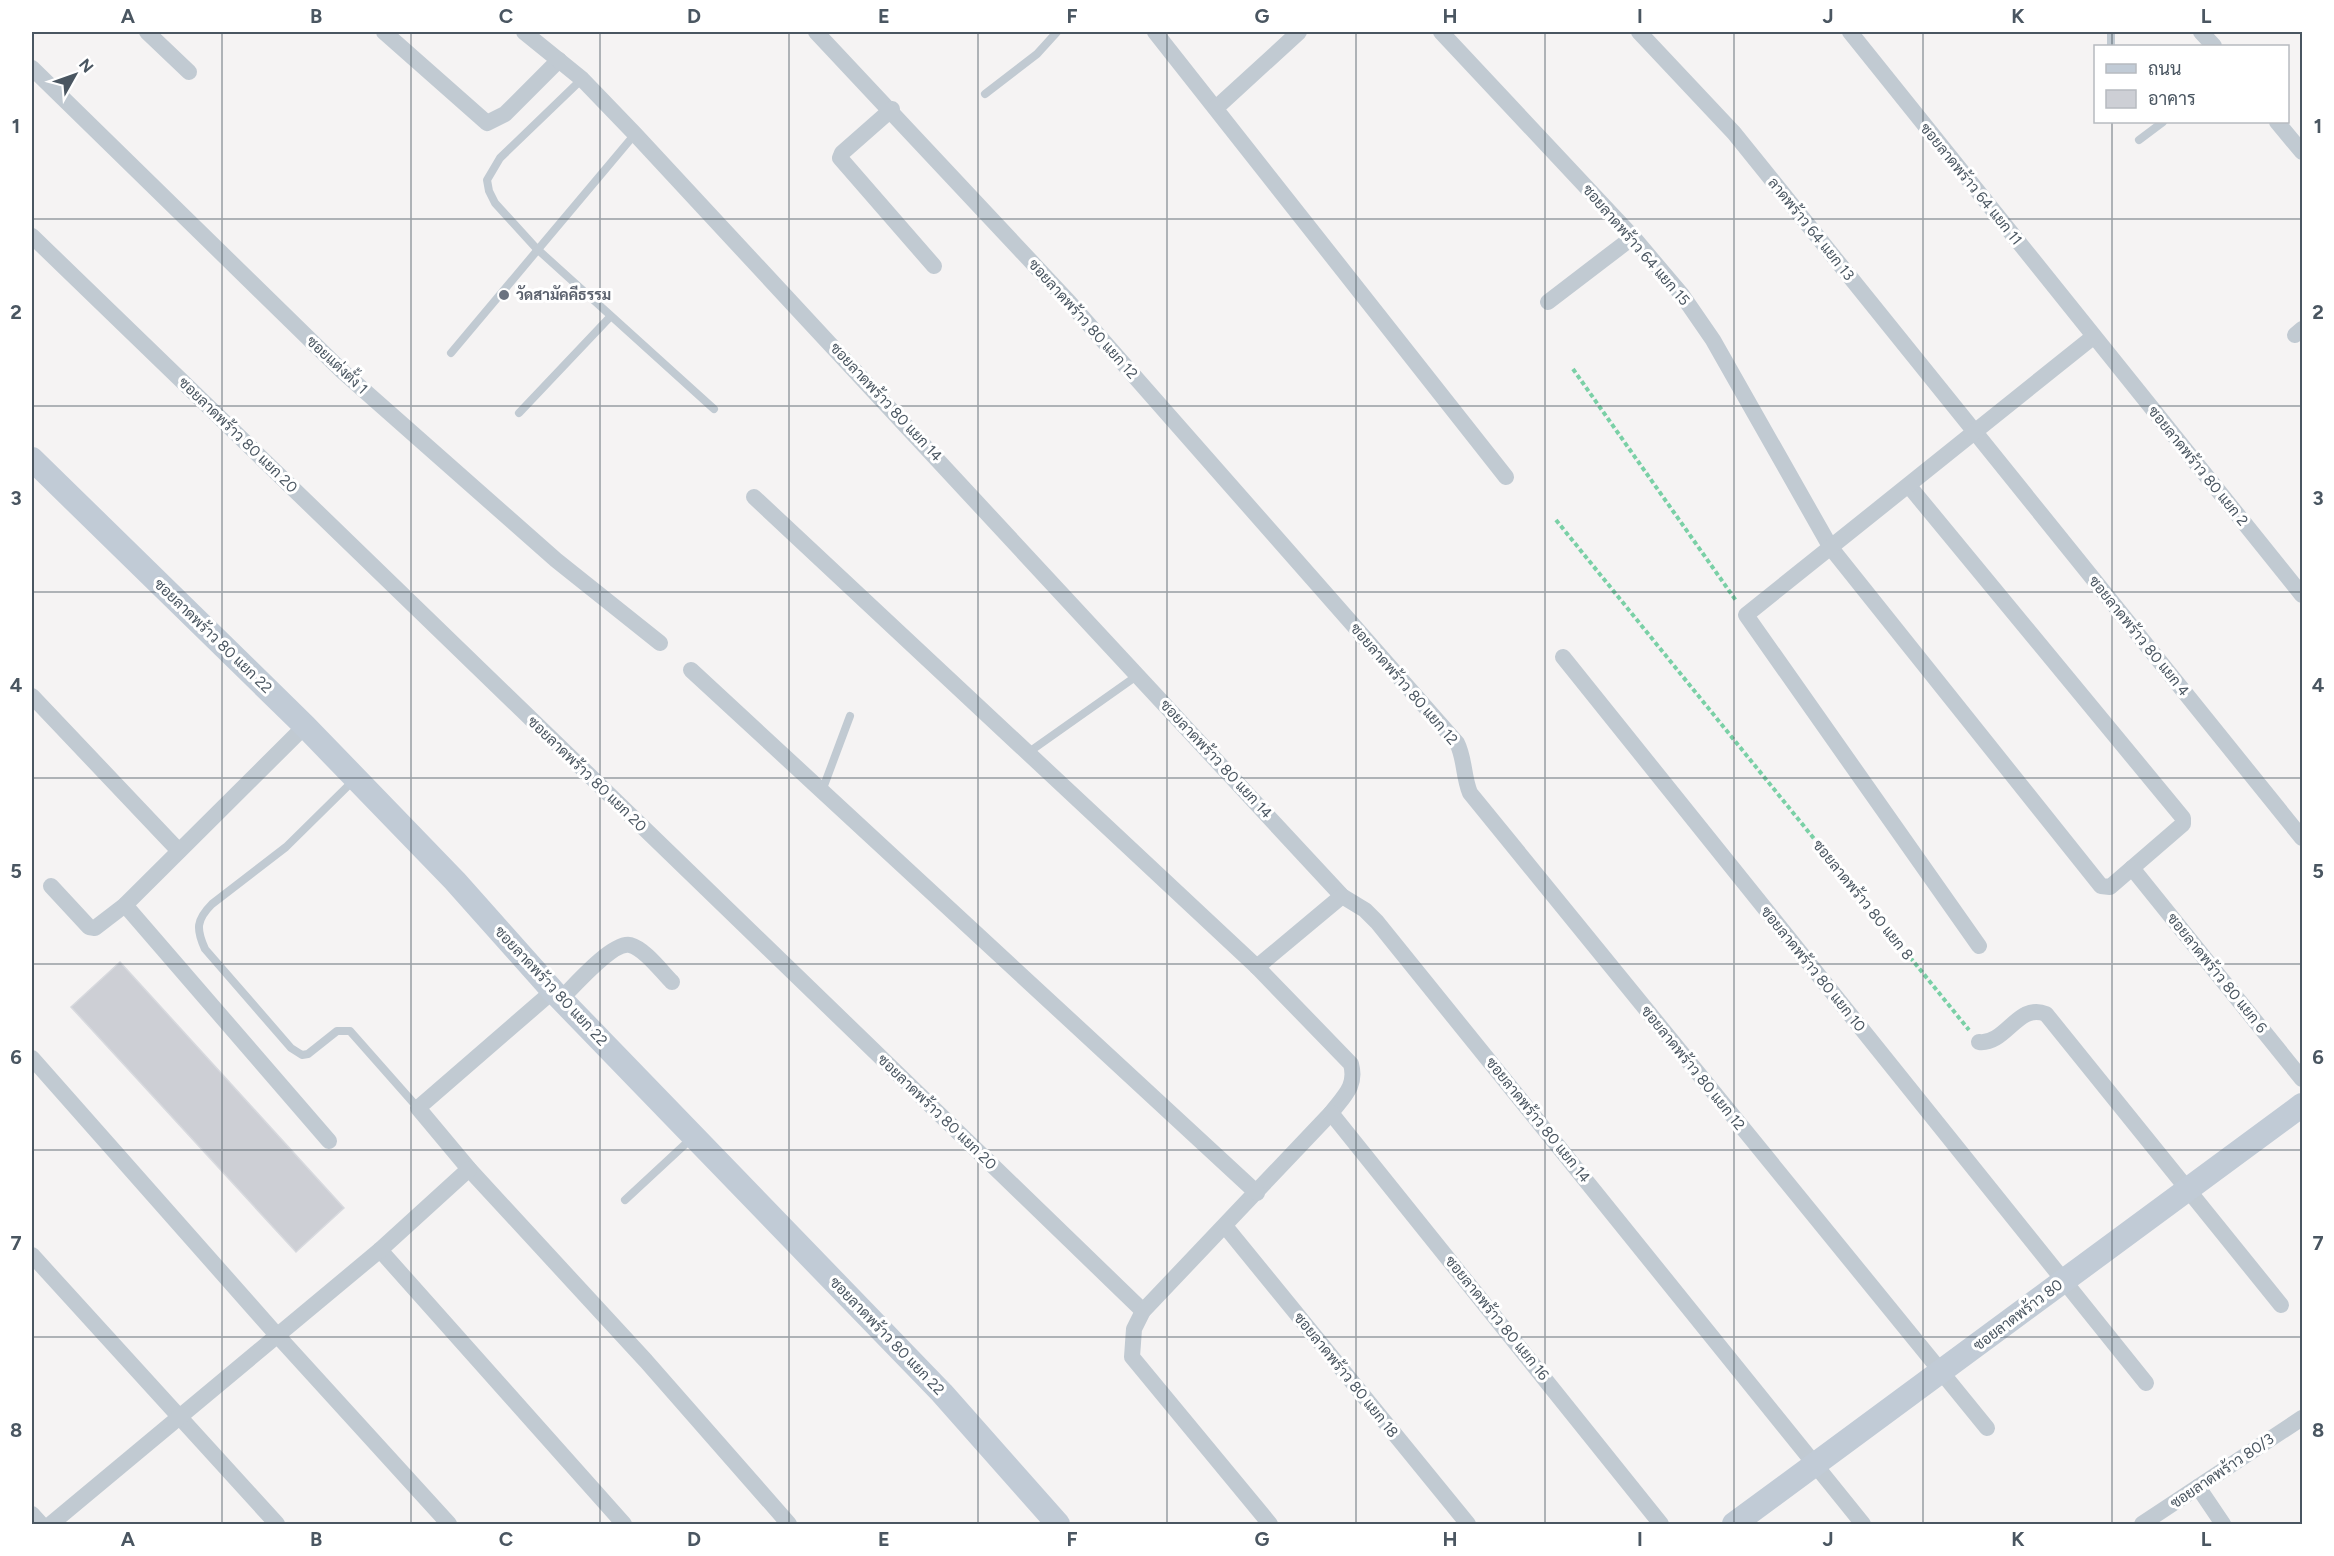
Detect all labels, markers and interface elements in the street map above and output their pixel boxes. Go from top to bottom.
text: A [121,4,136,28]
text: B [310,4,322,28]
text: C [499,4,513,28]
text: D [687,4,701,28]
text: E [878,4,890,28]
text: F [1066,4,1078,28]
text: G [1255,4,1270,28]
text: H [1443,4,1458,28]
text: I [1637,4,1643,28]
text: J [1822,4,1834,28]
text: K [2011,4,2025,28]
text: L [2201,4,2212,28]
north arrow [45,45,105,105]
legend [2094,45,2289,123]
text: N [75,55,97,77]
text: ถนน [2148,58,2181,80]
text: อาคาร [2148,88,2196,110]
text: 1 [12,114,20,138]
text: 1 [2314,114,2322,138]
street label: ซอยลาดพร้าว 64 แยก 11 [1916,119,2027,249]
street label: ลาดพร้าว 64 แยก 13 [1764,173,1859,284]
street label: ซอยลาดพร้าว 64 แยก 15 [1579,180,1694,309]
street label: ซอยลาดพร้าว 80 แยก 12 [1024,255,1142,383]
place label: วัดสามัคคีธรรม [516,285,611,304]
marker: วัดสามัคคีธรรม [497,288,511,302]
text: 2 [10,300,22,324]
text: 2 [2312,300,2324,324]
street label: ซอยแต่งตั้ง 1 [303,328,375,398]
street label: ซอยลาดพร้าว 80 แยก 14 [826,338,946,465]
street label: ซอยลาดพร้าว 80 แยก 20 [175,373,302,496]
street label: ซอยลาดพร้าว 80 แยก 2 [2144,402,2253,529]
text: 3 [10,486,22,510]
text: 3 [2312,486,2324,510]
street label: ซอยลาดพร้าว 80 แยก 4 [2085,572,2194,700]
street label: ซอยลาดพร้าว 80 แยก 22 [150,574,276,697]
street label: ซอยลาดพร้าว 80 แยก 12 [1346,619,1462,748]
text: 4 [10,673,23,697]
text: 4 [2312,673,2325,697]
street label: ซอยลาดพร้าว 80 แยก 14 [1156,695,1276,822]
street label: ซอยลาดพร้าว 80 แยก 20 [524,712,651,835]
street label: ซอยลาดพร้าว 80 แยก 8 [1809,836,1918,964]
text: 5 [10,859,22,883]
text: 5 [2312,859,2324,883]
street label: ซอยลาดพร้าว 80 แยก 10 [1757,902,1870,1035]
street label: ซอยลาดพร้าว 80 แยก 6 [2163,909,2272,1037]
street label: ซอยลาดพร้าว 80 แยก 22 [491,922,612,1050]
street label: ซอยลาดพร้าว 80 แยก 12 [1637,1002,1750,1134]
text: 6 [10,1045,22,1069]
text: 6 [2312,1045,2324,1069]
street label: ซอยลาดพร้าว 80 แยก 20 [874,1050,1001,1173]
street label: ซอยลาดพร้าว 80 แยก 14 [1482,1053,1595,1186]
text: 7 [10,1231,22,1255]
text: 7 [2312,1231,2324,1255]
street label: ซอยลาดพร้าว 80 แยก 16 [1441,1251,1554,1384]
street label: ซอยลาดพร้าว 80 แยก 22 [826,1273,949,1399]
street label: ซอยลาดพร้าว 80 [1969,1275,2066,1354]
street label: ซอยลาดพร้าว 80 แยก 18 [1290,1308,1403,1441]
text: 8 [10,1418,22,1442]
text: 8 [2312,1418,2324,1442]
street label: ซอยลาดพร้าว 80/3 [2166,1429,2277,1512]
text: A [121,1527,136,1551]
text: B [310,1527,322,1551]
text: C [499,1527,513,1551]
text: D [687,1527,701,1551]
text: E [878,1527,890,1551]
text: F [1066,1527,1078,1551]
text: G [1255,1527,1270,1551]
text: H [1443,1527,1458,1551]
text: I [1637,1527,1643,1551]
text: J [1822,1527,1834,1551]
text: K [2011,1527,2025,1551]
text: L [2201,1527,2212,1551]

